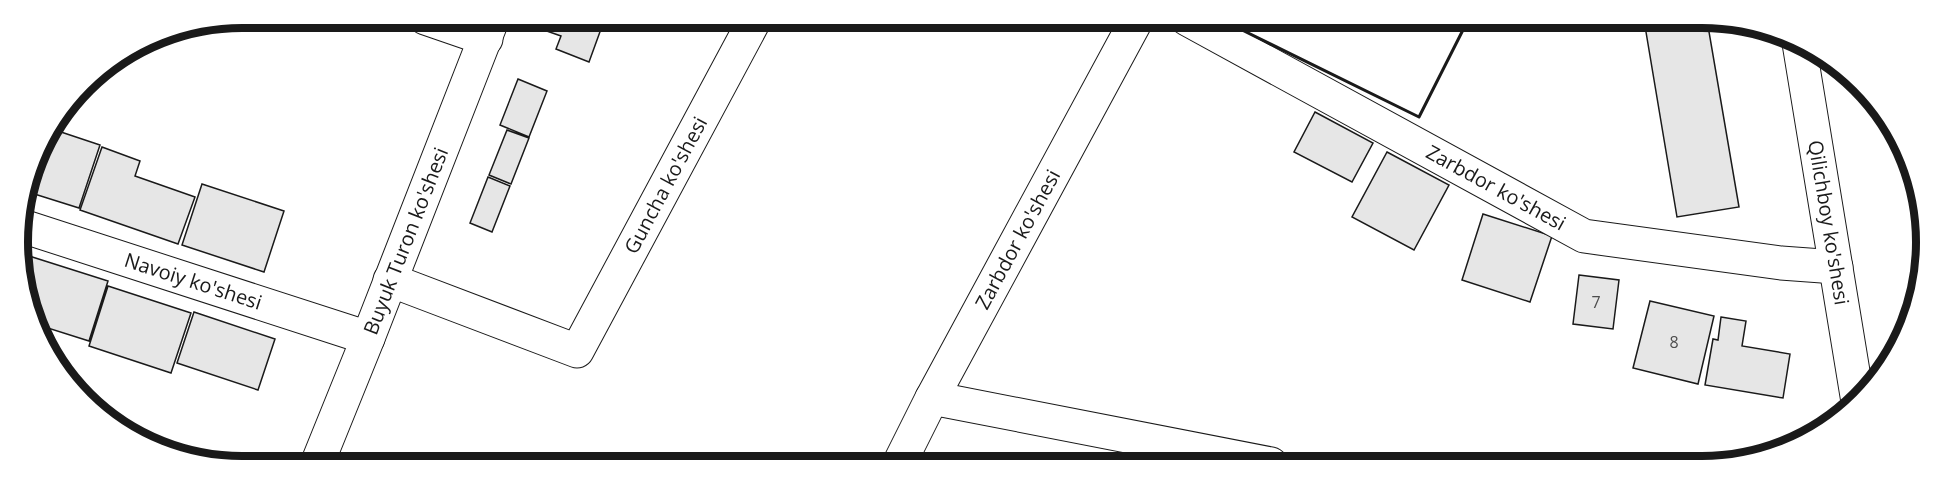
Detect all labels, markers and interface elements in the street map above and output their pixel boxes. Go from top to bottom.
street label: Guncha ko'shesi [618,112,713,258]
street label: Zarbdor ko'shesi [1422,138,1571,236]
street label: Qilichboy ko'shesi [1802,138,1856,307]
street label: Buyuk Turon ko'shesi [357,143,454,338]
street label: Zarbdor ko'shesi [968,165,1066,314]
street label: Navoiy ko'shesi [121,246,265,316]
house number: 7 [1591,291,1601,313]
house number: 8 [1669,331,1679,353]

